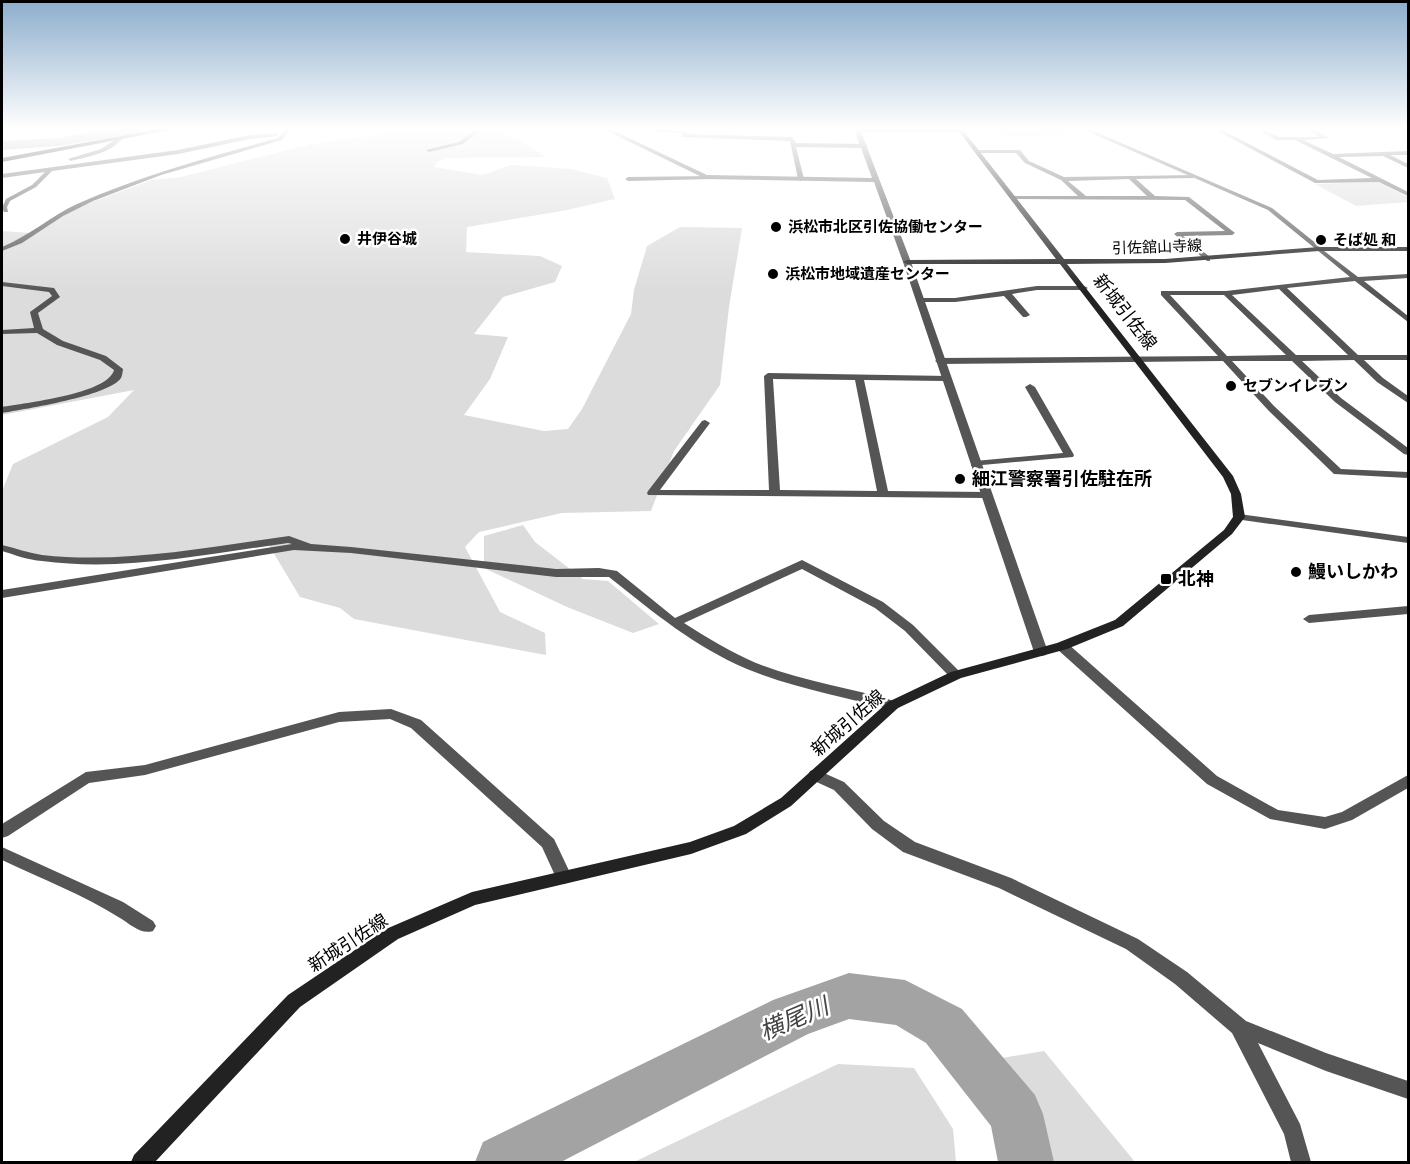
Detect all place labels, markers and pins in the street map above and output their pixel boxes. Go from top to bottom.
place label: 浜松市北区引佐協働センター [788,218,983,236]
marker: 浜松市北区引佐協働センター [769,220,783,234]
place label: 井伊谷城 [357,230,417,248]
place label: そば処 和 [1333,231,1396,249]
marker: 井伊谷城 [338,232,352,246]
marker: そば処 和 [1314,233,1328,247]
place label: 浜松市地域遺産センター [785,265,950,283]
marker: 浜松市地域遺産センター [766,267,780,281]
place label: セブンイレブン [1243,377,1348,395]
marker: セブンイレブン [1224,379,1238,393]
place label: 細江警察署引佐駐在所 [972,468,1152,490]
marker: 細江警察署引佐駐在所 [953,472,967,486]
place label: 鰻いしかわ [1308,561,1398,583]
marker: 鰻いしかわ [1289,565,1303,579]
place label: 北神 [1178,568,1214,590]
marker: 北神 [1159,572,1173,586]

